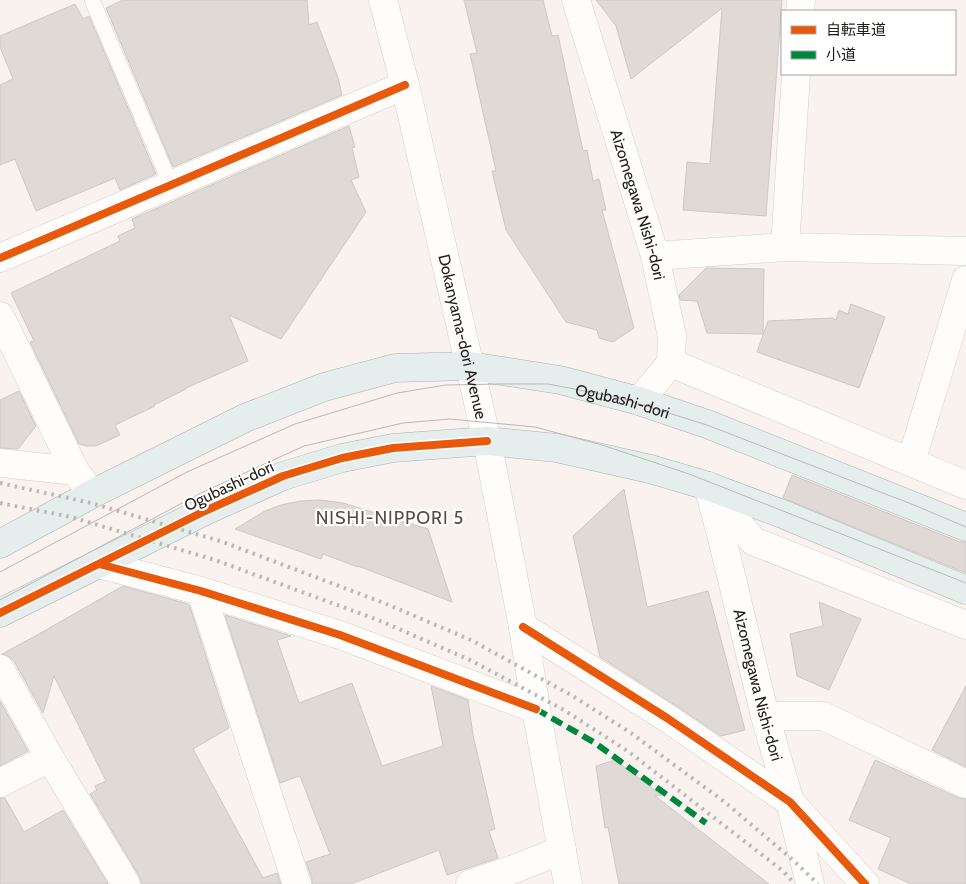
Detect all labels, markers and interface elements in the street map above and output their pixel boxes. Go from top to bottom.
legend [781,10,956,75]
text: 自転車道 [826,21,886,39]
text: 小道 [826,46,856,64]
street label: Aizomegawa Nishi-dori [607,127,669,282]
street label: Dokanyama-dori Avenue [435,252,491,421]
street label: Ogubashi-dori [574,380,672,422]
street label: Ogubashi-dori [181,457,277,515]
district label: NISHI-NIPPORI 5 [316,507,464,529]
street label: Aizomegawa Nishi-dori [730,607,787,763]

